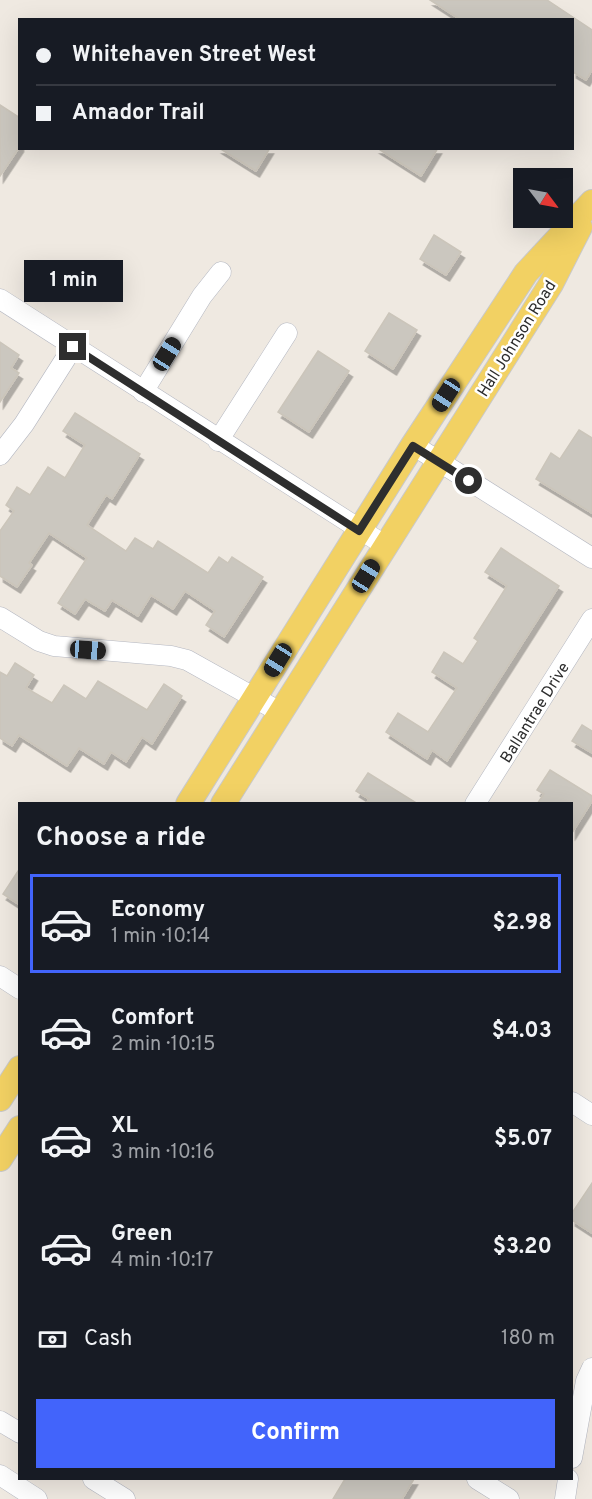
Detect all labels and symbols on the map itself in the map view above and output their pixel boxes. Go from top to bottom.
north arrow [513,168,573,228]
callout: 1 min [23,260,122,302]
street label: Hall Johnson Road [474,277,561,401]
route end [59,333,86,360]
car [150,334,184,374]
car [429,375,463,415]
route start [455,467,482,494]
car [349,556,383,596]
car [69,640,107,660]
car [261,640,295,680]
street label: Ballantrae Drive [497,659,575,767]

